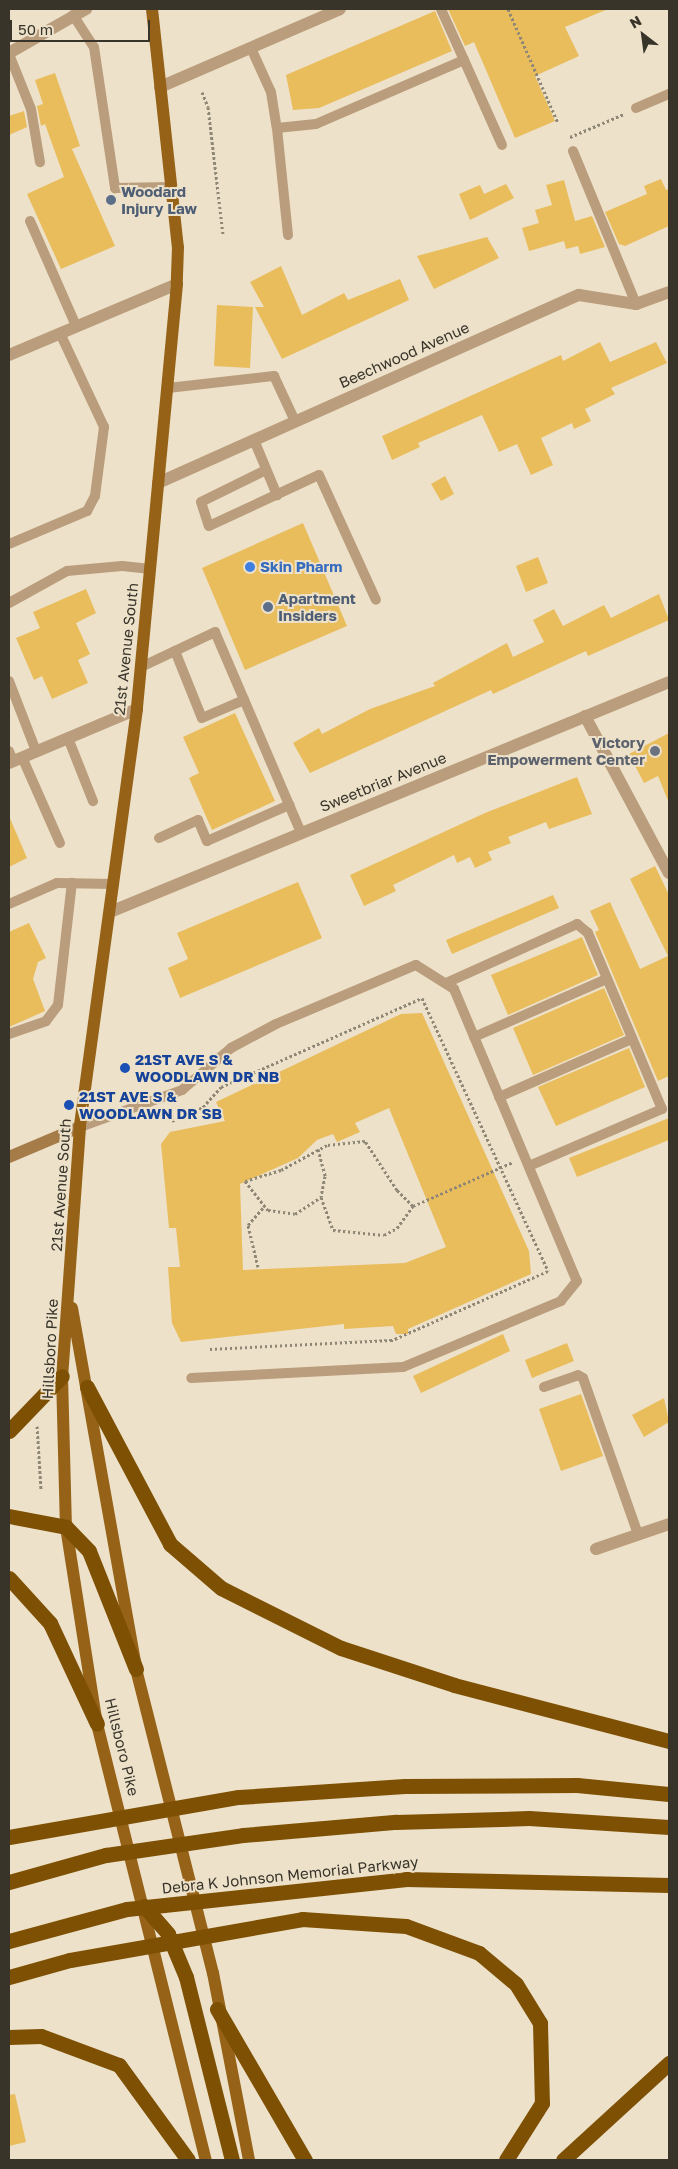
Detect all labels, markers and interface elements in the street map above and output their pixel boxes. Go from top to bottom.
scale bar [12,10,152,42]
north arrow [618,10,668,60]
text: N [626,12,644,32]
text: 50 m [18,20,53,38]
place label: Woodard Injury Law [121,182,197,217]
marker: Woodard Injury Law [105,194,117,206]
street label: Beechwood Avenue [336,318,472,392]
place label: Skin Pharm [260,558,342,576]
marker: Skin Pharm [244,561,256,573]
street label: 21st Avenue South [110,582,142,716]
place label: Apartment Insiders [278,589,356,624]
marker: Apartment Insiders [262,601,274,613]
place label: Victory Empowerment Center [487,733,645,768]
marker: Victory Empowerment Center [649,745,661,757]
street label: Sweetbriar Avenue [317,748,449,816]
place label: 21ST AVE S & WOODLAWN DR NB [135,1050,279,1085]
marker: 21ST AVE S & WOODLAWN DR NB [119,1062,131,1074]
place label: 21ST AVE S & WOODLAWN DR SB [79,1087,222,1122]
marker: 21ST AVE S & WOODLAWN DR SB [63,1099,75,1111]
street label: 21st Avenue South [47,1118,75,1252]
street label: Hillsboro Pike [38,1298,62,1400]
street label: Hillsboro Pike [101,1696,143,1798]
street label: Debra K Johnson Memorial Parkway [161,1853,419,1897]

